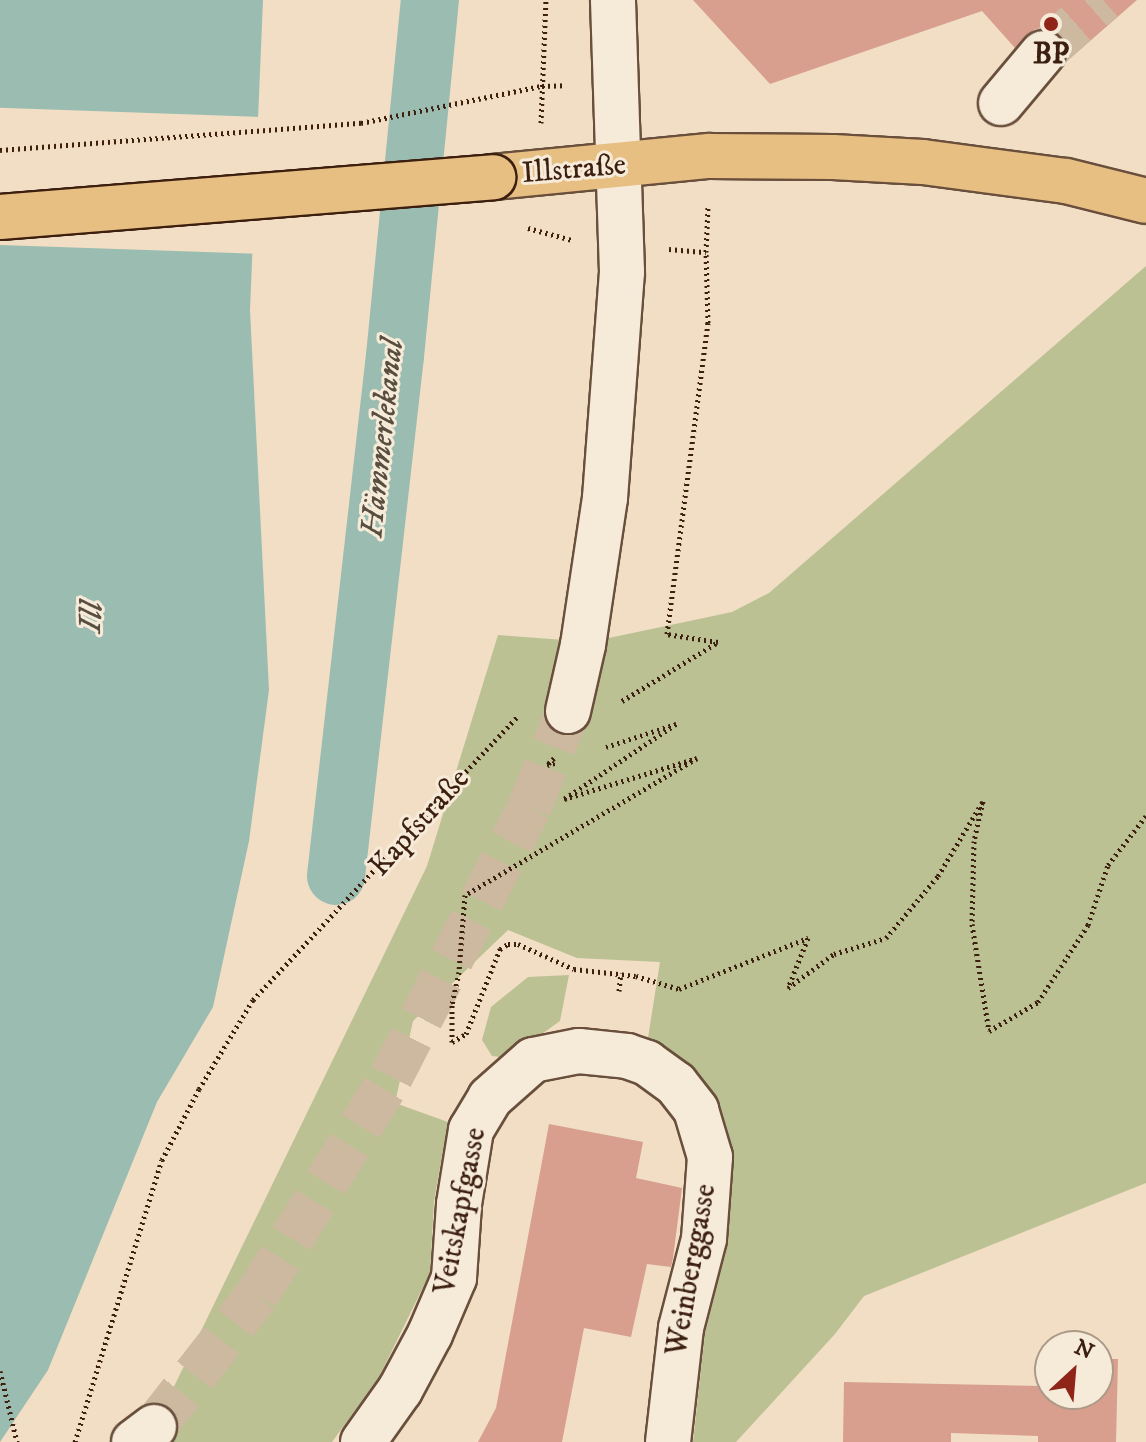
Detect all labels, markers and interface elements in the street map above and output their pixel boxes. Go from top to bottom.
marker: BP [1042,15,1060,33]
place label: BP [1033,37,1069,73]
street label: Illstraße [520,148,628,192]
water label: Hämmerlekanal [353,337,413,539]
water label: Ill [72,601,112,633]
street label: Kapfstraße [362,762,478,884]
street label: Veitskapfgasse [427,1125,495,1297]
street label: Weinberggasse [659,1181,725,1359]
north arrow [1034,1330,1114,1410]
text: N [1070,1334,1098,1366]

